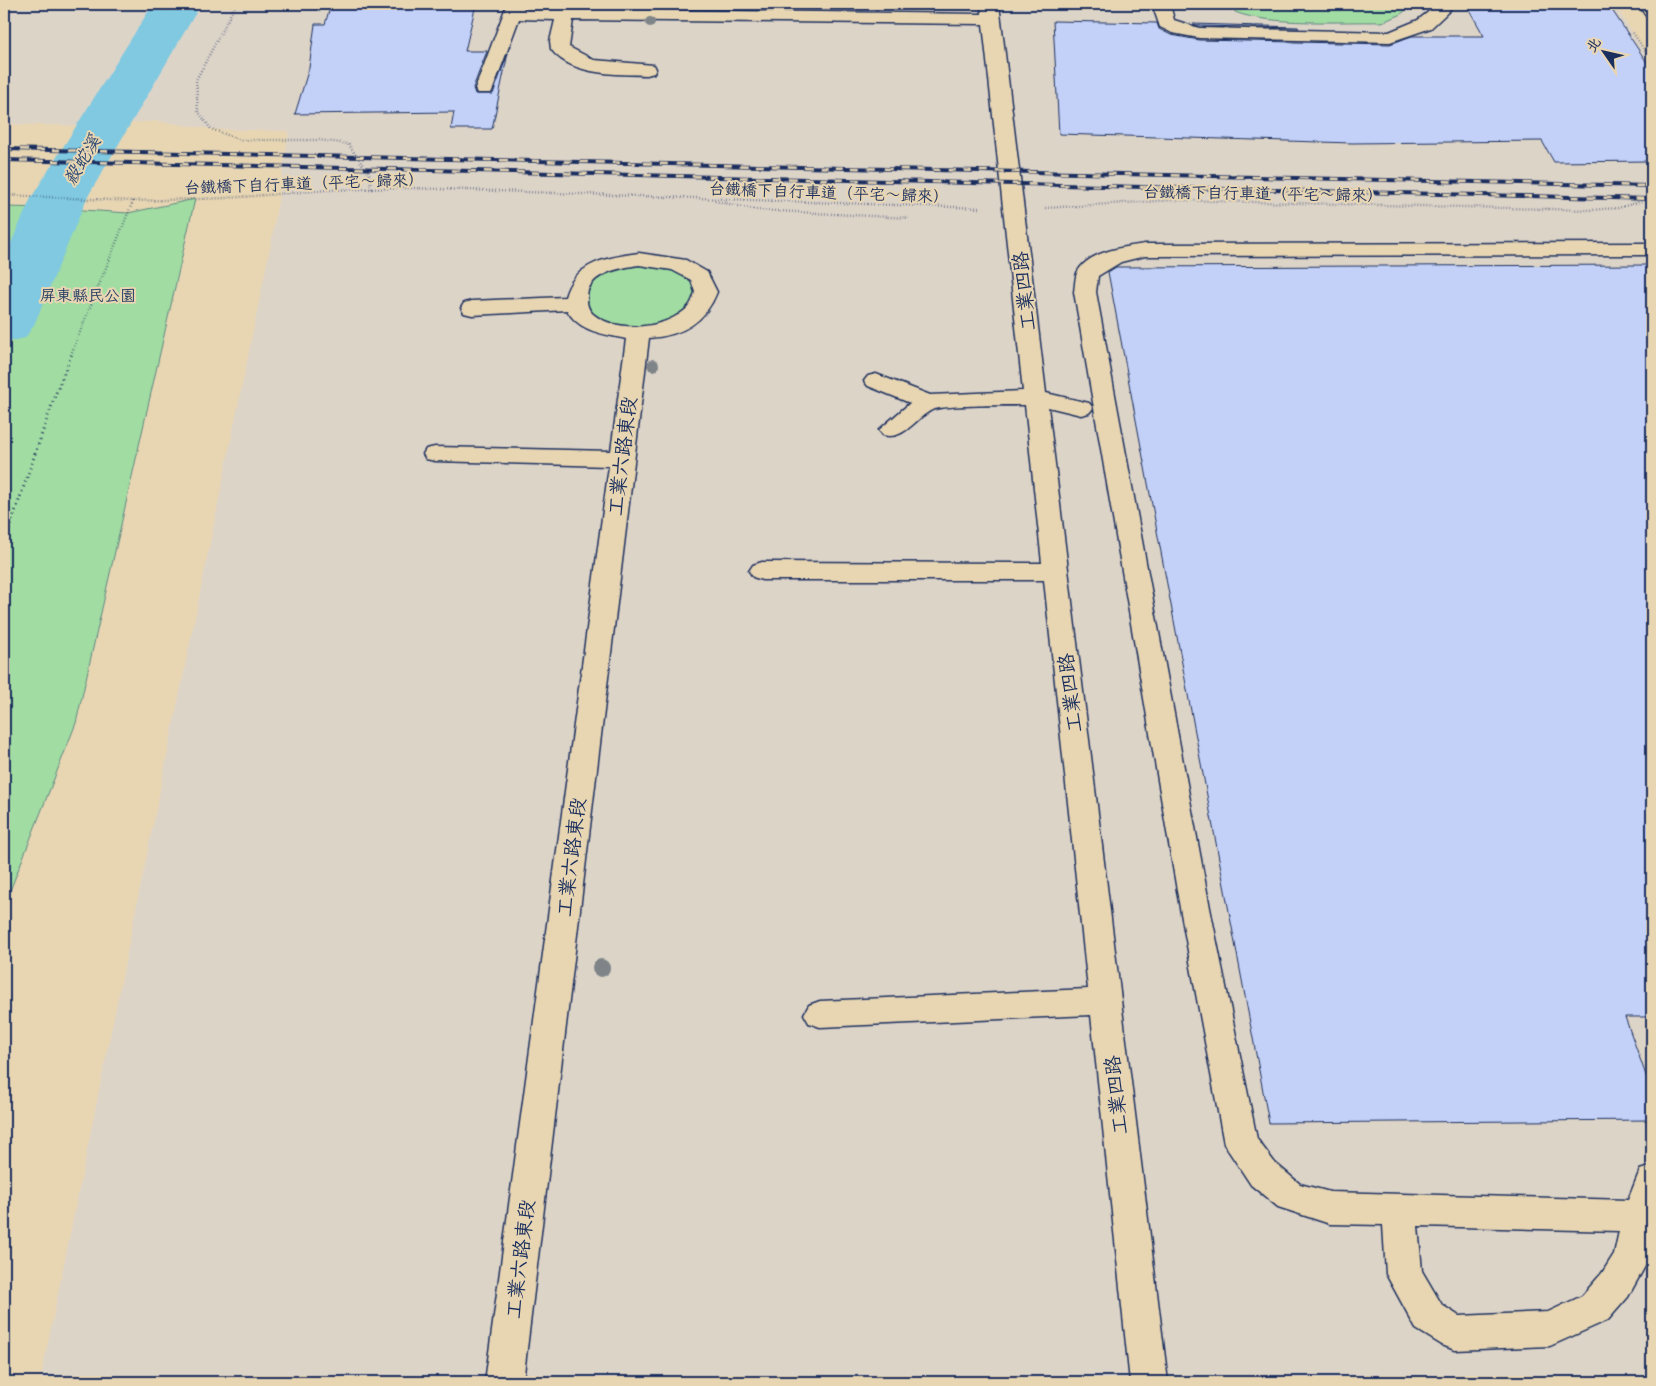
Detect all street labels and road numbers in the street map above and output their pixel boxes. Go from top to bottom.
street label: 台鐵橋下自行車道（平宅～歸來） [184,170,424,198]
street label: 台鐵橋下自行車道（平宅～歸來） [709,179,949,207]
street label: 台鐵橋下自行車道（平宅～歸來） [1143,182,1383,206]
street label: 工業四路 [1008,249,1041,332]
street label: 工業六路東段 [603,395,642,517]
street label: 工業四路 [1053,651,1088,734]
street label: 工業六路東段 [552,796,591,918]
street label: 工業四路 [1100,1053,1133,1136]
street label: 工業六路東段 [501,1198,540,1320]

